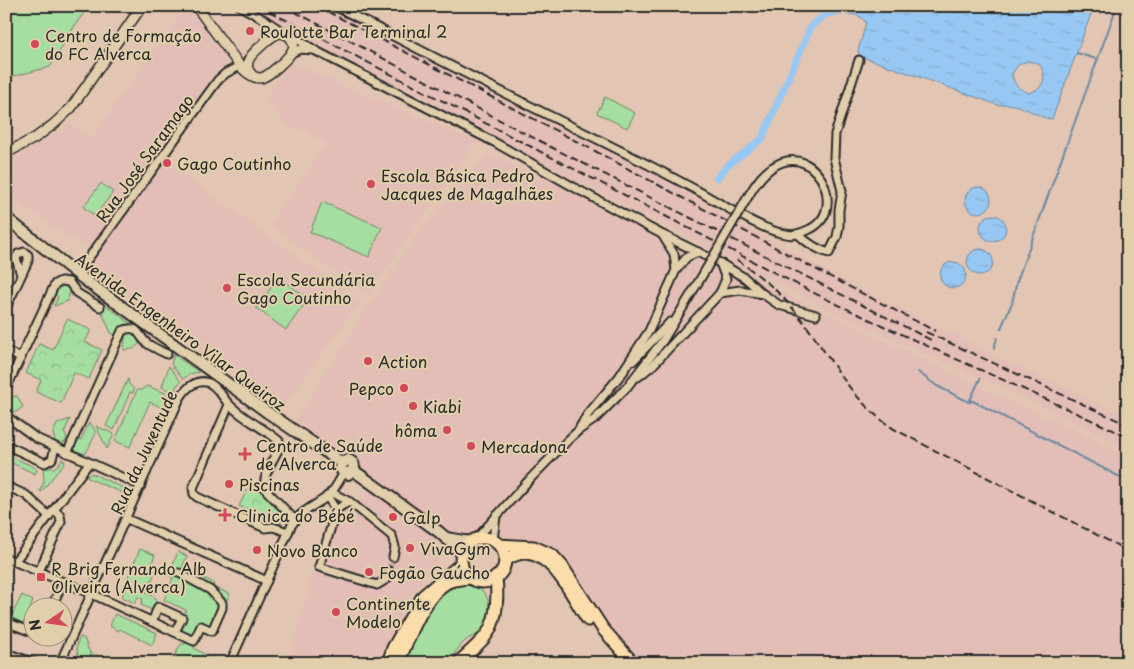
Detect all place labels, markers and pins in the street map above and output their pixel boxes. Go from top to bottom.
place label: Roulotte Bar Terminal 2 [260,19,447,43]
place label: Centro de Formação do FC Alverca [45,23,202,65]
marker: Roulotte Bar Terminal 2 [244,25,256,37]
marker: Centro de Formação do FC Alverca [29,38,41,50]
place label: Gago Coutinho [177,151,291,175]
marker: Gago Coutinho [161,157,173,169]
place label: Escola Básica Pedro Jacques de Magalhães [381,163,553,205]
marker: Escola Básica Pedro Jacques de Magalhães [365,178,377,190]
place label: Escola Secundária Gago Coutinho [237,267,375,309]
marker: Escola Secundária Gago Coutinho [221,282,233,294]
place label: Action [378,349,427,373]
marker: Action [362,355,374,367]
place label: Pepco [349,376,394,400]
marker: Pepco [398,382,410,394]
place label: Kiabi [423,394,462,418]
marker: Kiabi [407,400,419,412]
place label: hôma [394,418,437,442]
marker: hôma [441,424,453,436]
place label: Centro de Saúde de Alverca [256,433,383,475]
place label: Mercadona [481,434,567,458]
marker: Mercadona [465,440,477,452]
marker: Centro de Saúde de Alverca [238,447,252,461]
place label: Piscinas [239,472,300,496]
marker: Piscinas [223,478,235,490]
place label: Clinica do Bébé [236,503,355,527]
place label: Galp [403,505,441,529]
marker: Clinica do Bébé [218,508,232,522]
marker: Galp [387,511,399,523]
place label: VivaGym [420,536,491,560]
place label: Novo Banco [267,538,358,562]
marker: VivaGym [404,542,416,554]
marker: Novo Banco [251,544,263,556]
place label: R Brig Fernando Alb Oliveira (Alverca) [51,556,206,598]
place label: Fogão Gaúcho [379,560,490,584]
marker: Fogão Gaúcho [363,566,375,578]
marker: R Brig Fernando Alb Oliveira (Alverca) [35,571,47,583]
place label: Continente Modelo [346,591,431,633]
marker: Continente Modelo [330,606,342,618]

